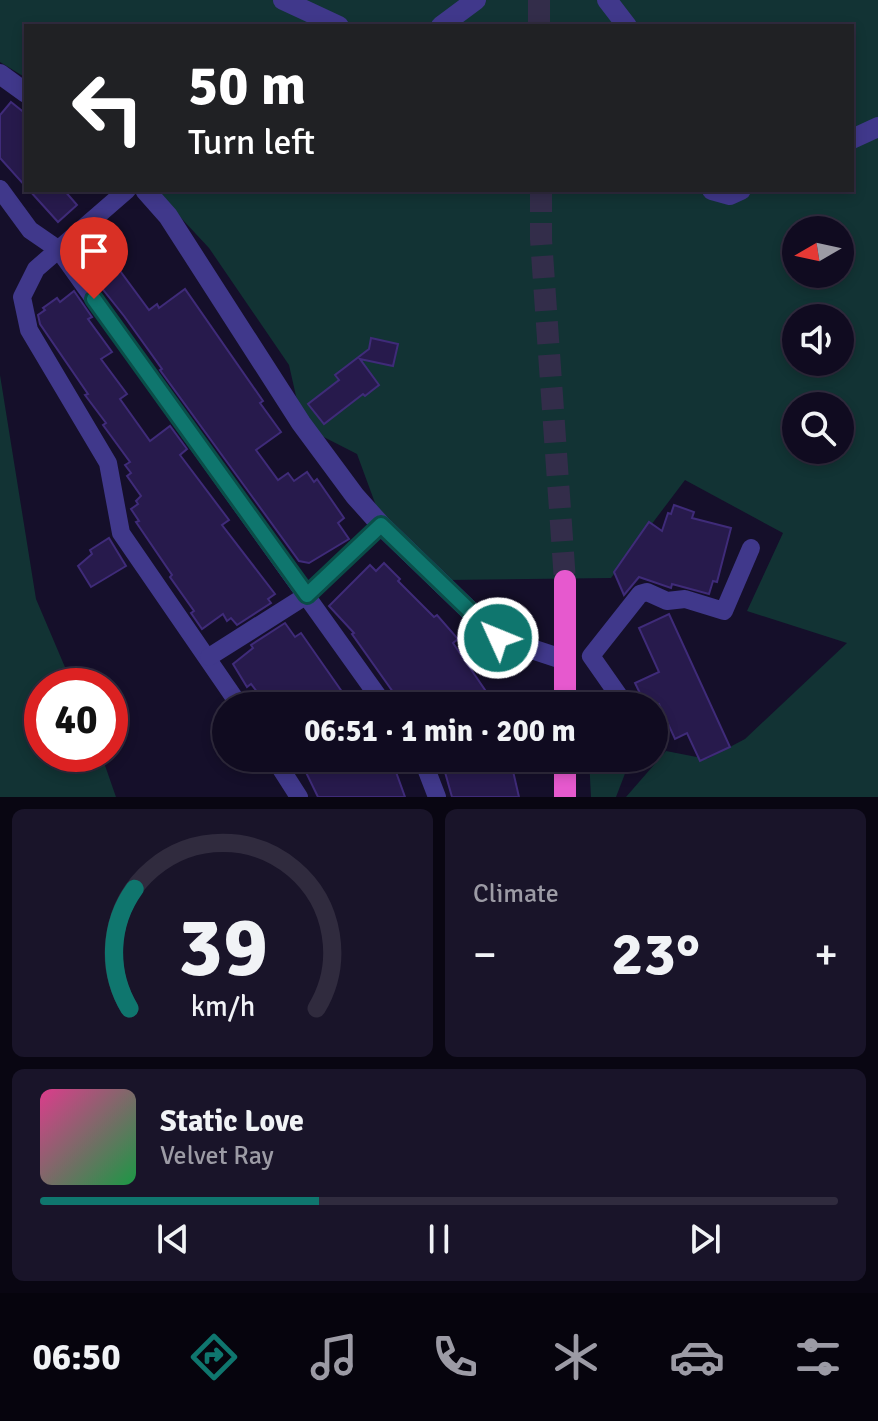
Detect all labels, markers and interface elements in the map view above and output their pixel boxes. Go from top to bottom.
text: 50 m [188,51,306,120]
icon: left [56,56,160,160]
text: Turn left [188,120,315,165]
north arrow [782,216,854,288]
map controls [782,216,854,464]
pin [60,217,128,299]
icon: arrive [72,229,116,273]
button: sound [782,304,854,376]
button: search [782,392,854,464]
position arrow [456,596,540,680]
speed limit sign: 40 [24,668,128,772]
text: 06:51 · 1 min · 200 m [304,713,576,750]
text: Climate [473,878,559,910]
text: 39 [178,897,267,999]
text: 23° [611,918,700,992]
text: − [473,928,497,982]
text: + [814,928,838,982]
text: km/h [190,989,255,1024]
text: Static Love [160,1103,304,1140]
text: Velvet Ray [160,1140,274,1172]
icon: previous [151,1217,195,1261]
icon: pause [417,1217,461,1261]
icon: next [683,1217,727,1261]
icon: directions [186,1329,242,1385]
icon: music [306,1329,362,1385]
icon: phone [427,1329,483,1385]
icon: climate [548,1329,604,1385]
icon: car [669,1329,725,1385]
icon: filters [790,1329,846,1385]
text: 06:50 [32,1335,121,1380]

